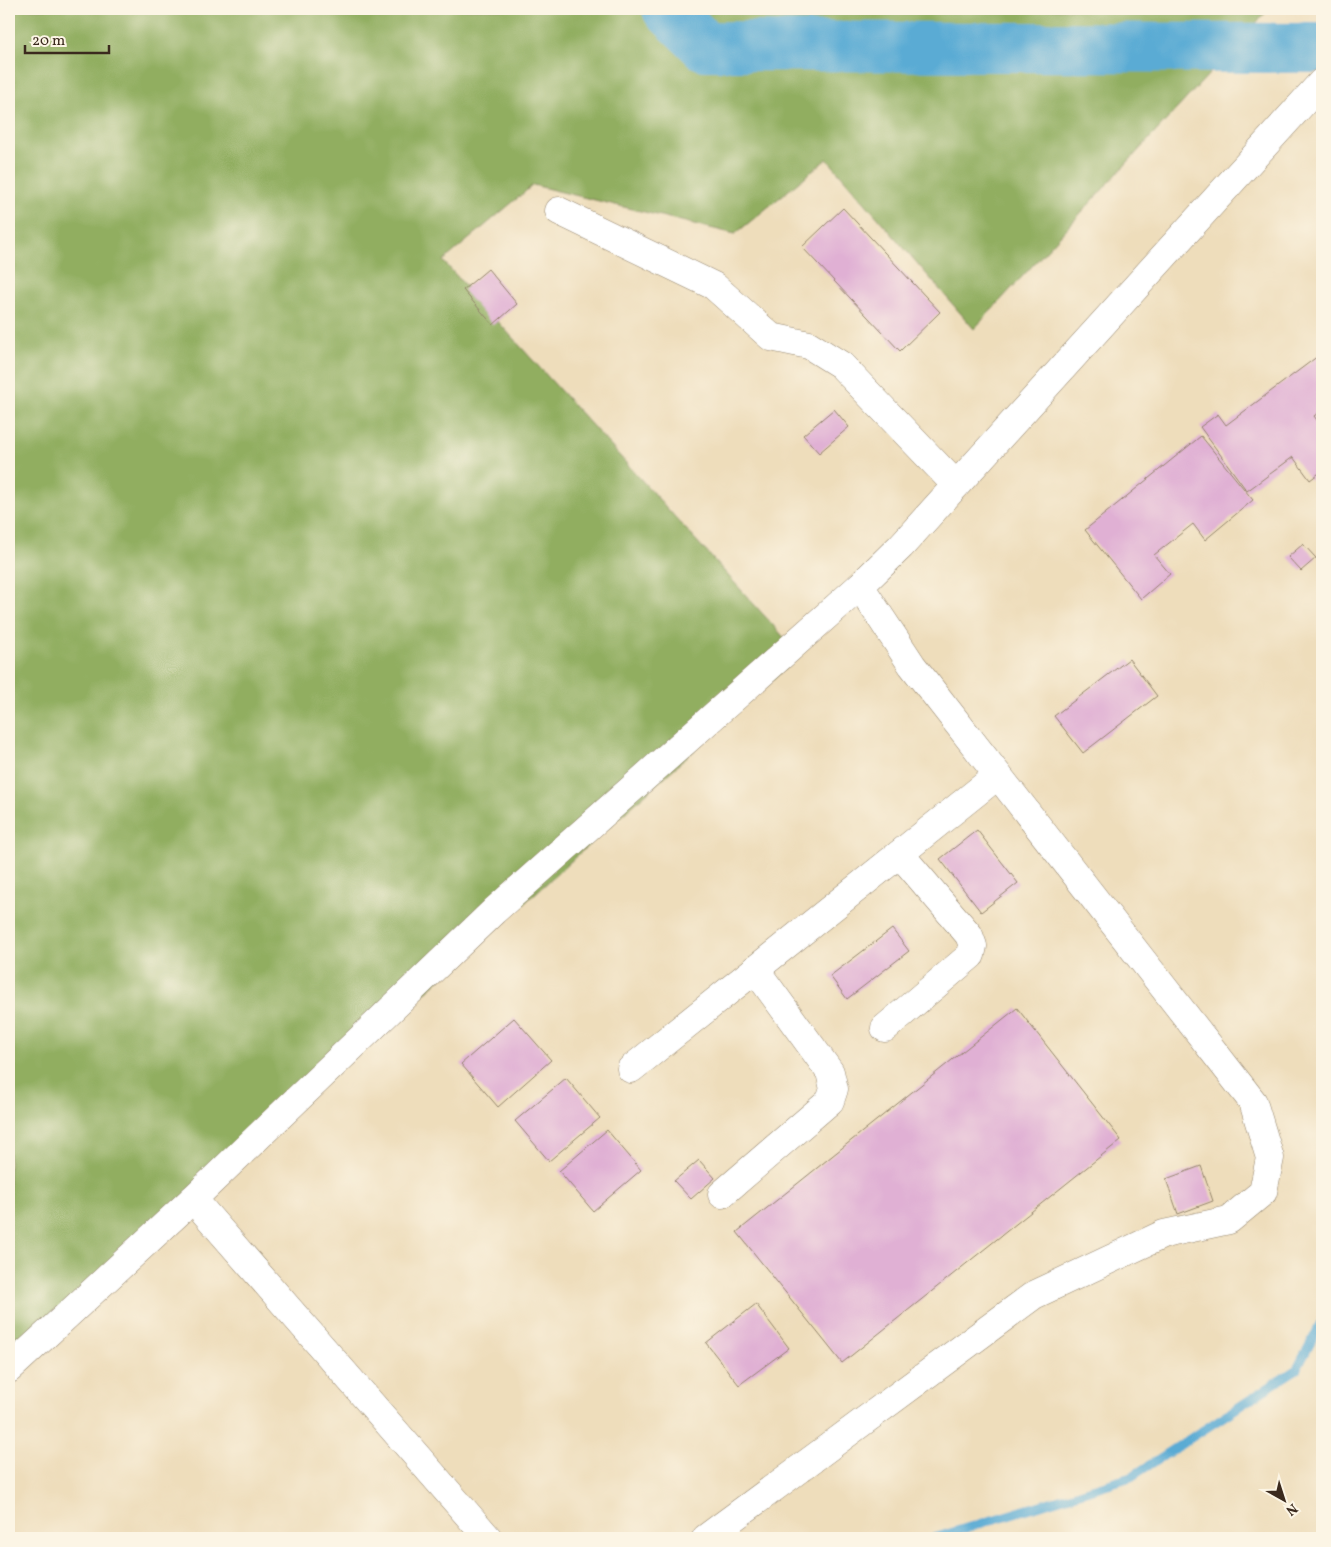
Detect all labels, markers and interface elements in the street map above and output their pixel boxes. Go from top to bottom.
scale bar [25,22,109,54]
text: 20 m [32,31,65,52]
north arrow [1258,1474,1308,1524]
text: N [1281,1498,1301,1520]

